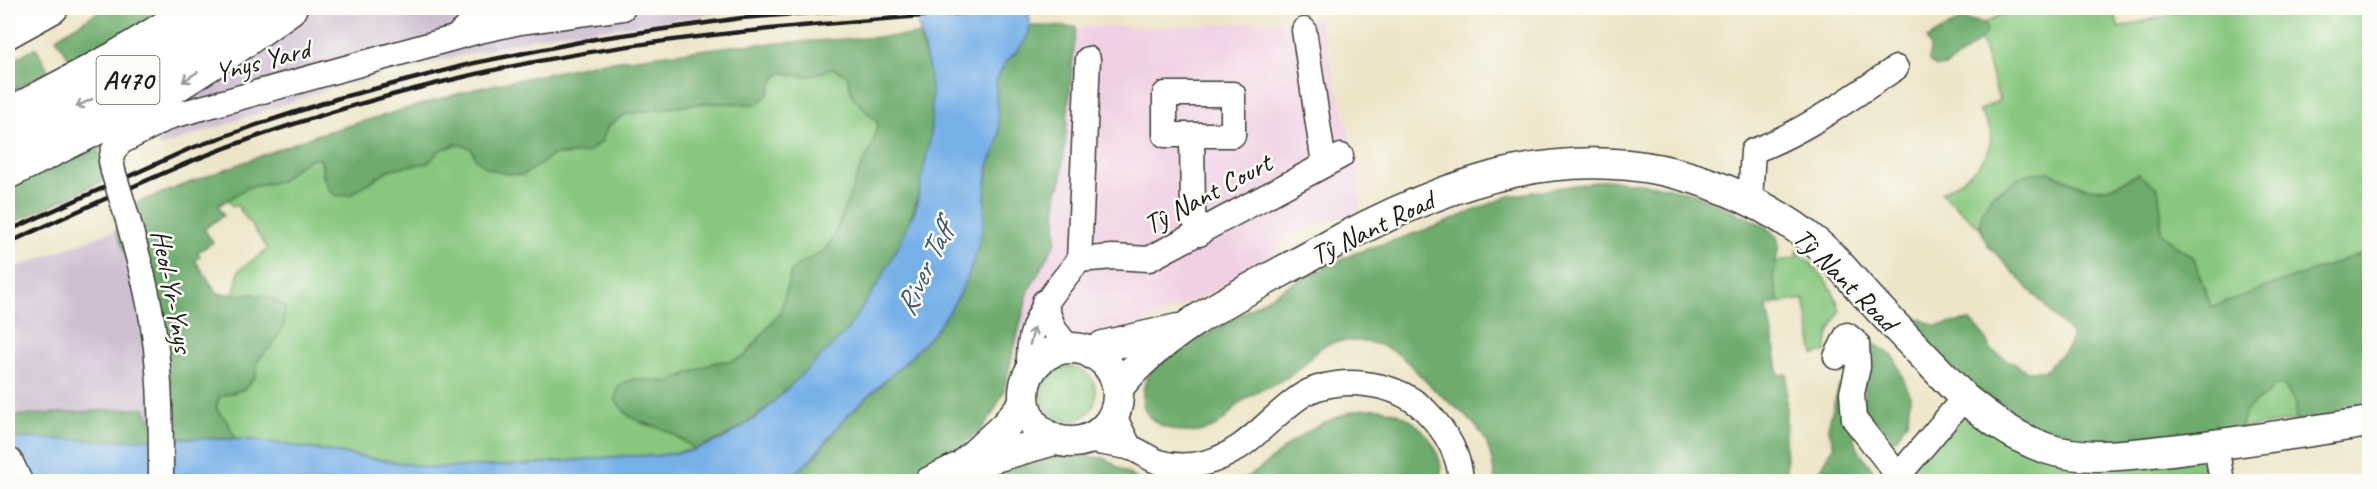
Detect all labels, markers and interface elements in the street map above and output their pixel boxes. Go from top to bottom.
street label: Ynys Yard [211,30,317,90]
road number: A470 [96,56,160,104]
one-way arrow [182,71,199,83]
one-way arrow [76,97,94,109]
street label: Tŷ Nant Court [1137,144,1280,242]
street label: Tŷ Nant Road [1305,181,1443,272]
water label: River Taff [886,207,967,321]
street label: Tŷ Nant Road [1786,220,1908,342]
street label: Heol-Yr-Ynys [143,227,202,358]
one-way arrow [1027,327,1038,346]

